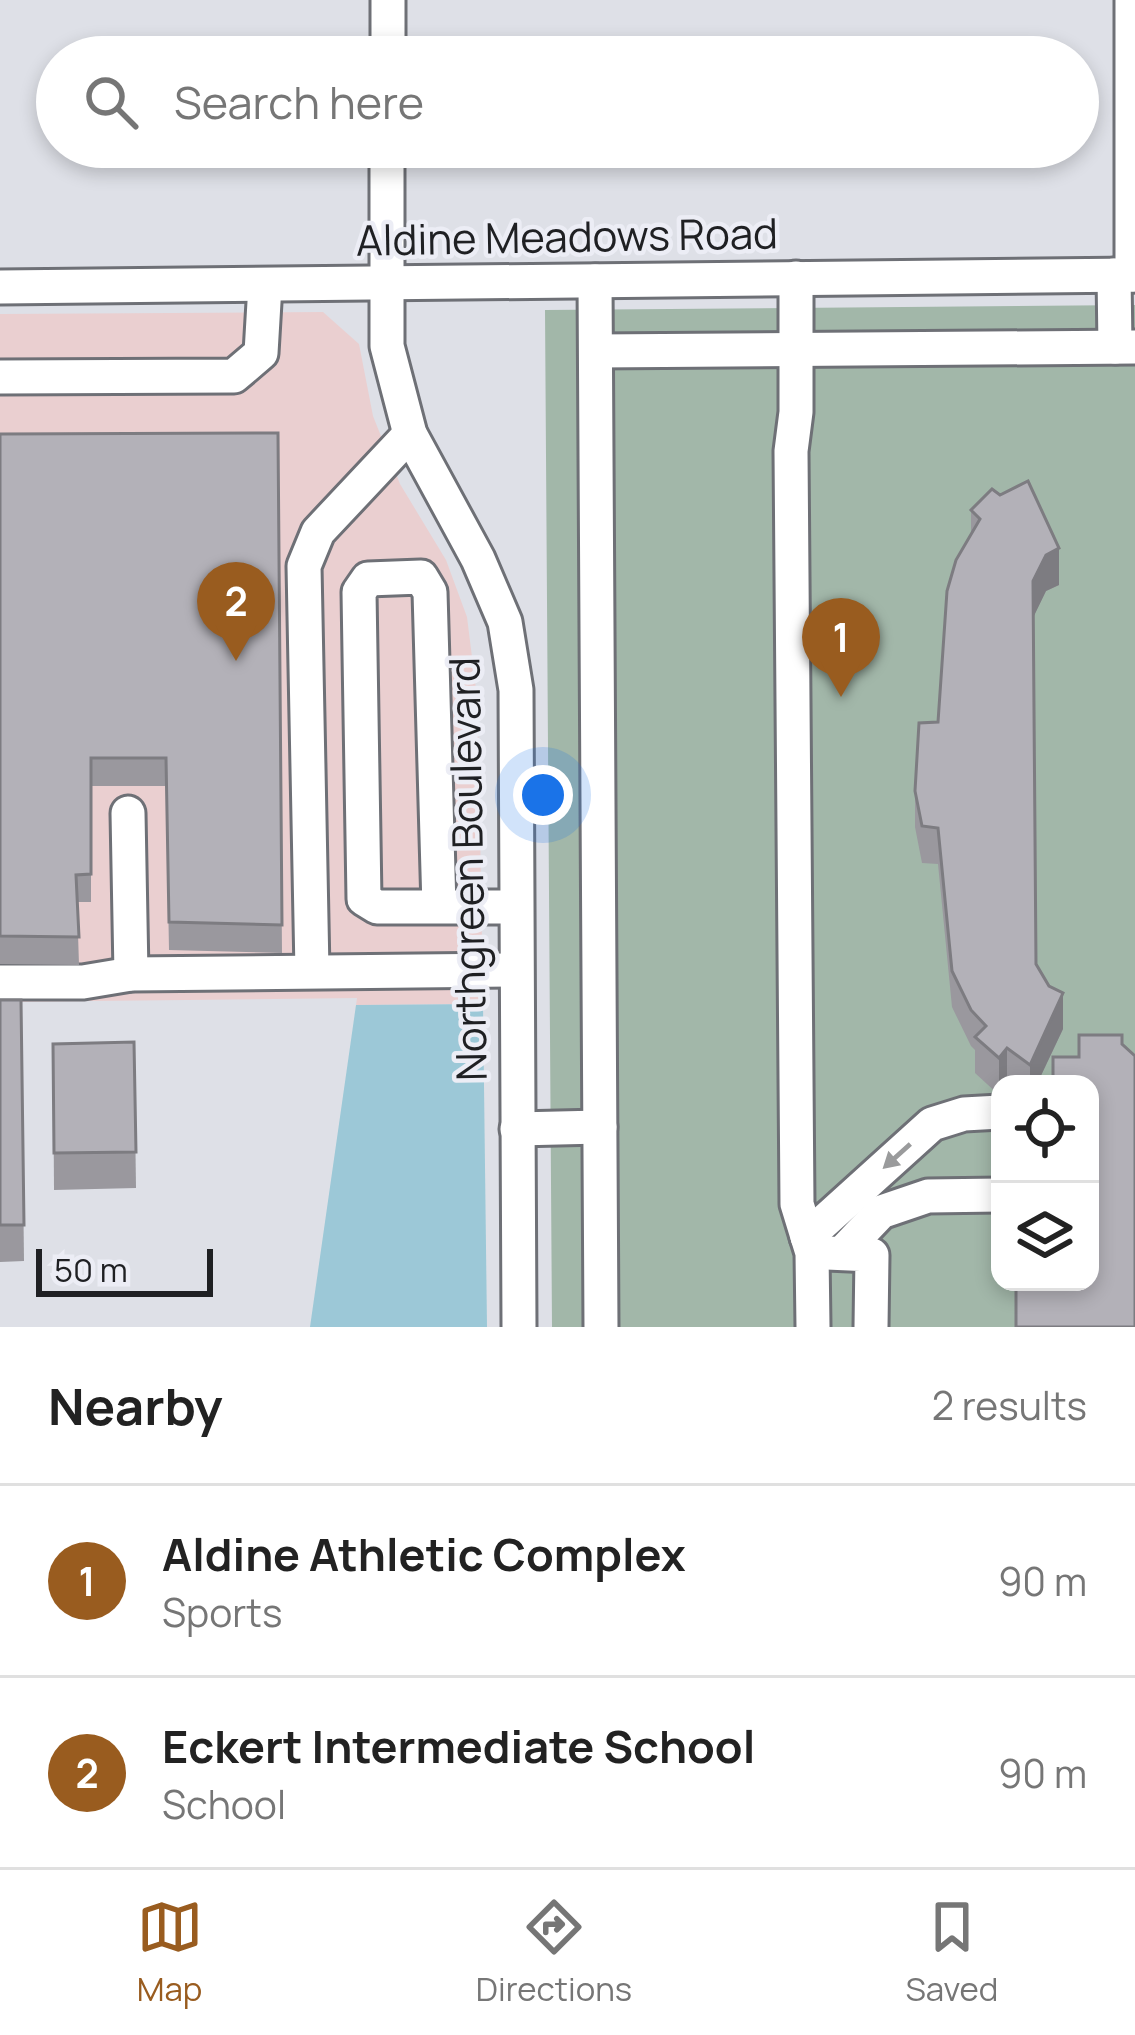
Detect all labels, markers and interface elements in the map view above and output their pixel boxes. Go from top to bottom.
search box [36,36,1099,168]
icon: search [78,69,144,135]
text: Search here [174,71,424,133]
street label: Aldine Meadows Road [356,203,778,269]
pin: 2 [197,562,275,661]
pin: 1 [802,598,880,697]
street label: Northgreen Boulevard [434,657,500,1081]
your location [513,765,573,825]
map controls [991,1075,1099,1291]
button: locate [991,1075,1099,1183]
one-way arrow [882,1142,912,1169]
button: layers [991,1183,1099,1291]
scale bar [36,1243,213,1296]
text: 50 m [54,1247,128,1292]
text: Nearby [48,1371,223,1440]
text: 2 results [932,1378,1087,1432]
text: Aldine Athletic Complex [162,1523,686,1585]
text: 1 [78,1554,96,1608]
text: 90 m [998,1554,1087,1608]
text: Sports [162,1585,282,1639]
text: Eckert Intermediate School [162,1715,755,1777]
text: 2 [75,1746,99,1800]
text: 90 m [998,1746,1087,1800]
text: School [162,1777,286,1831]
tab: Map [137,1894,203,2011]
tab: Directions [476,1894,632,2011]
tab: Saved [905,1894,998,2011]

